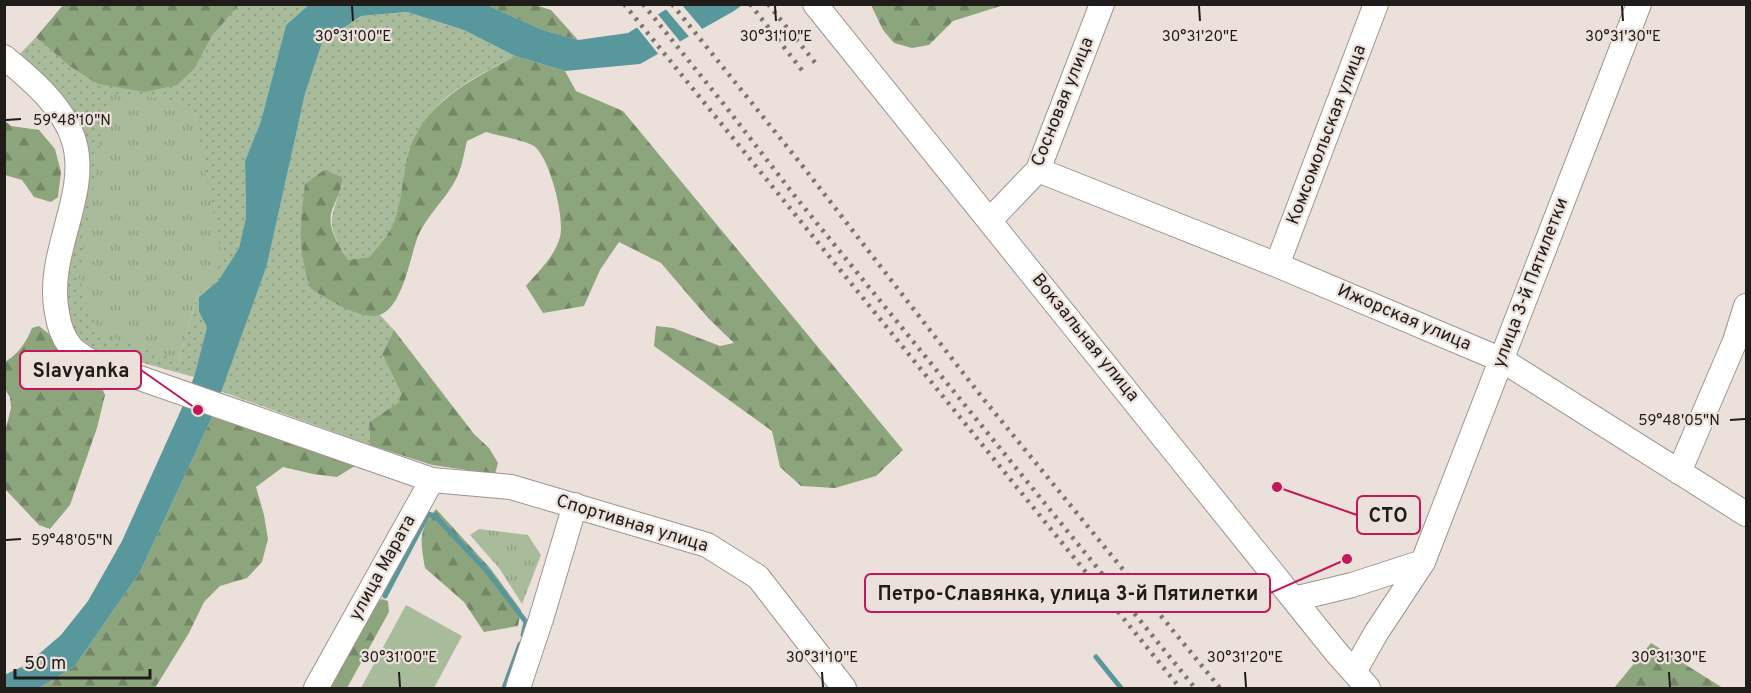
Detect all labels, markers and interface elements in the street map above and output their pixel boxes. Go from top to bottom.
text: 30°31'00"E [315,28,391,47]
text: 30°31'10"E [740,28,812,47]
text: 30°31'20"E [1162,28,1238,47]
text: 30°31'30"E [1585,28,1661,47]
street label: Сосновая улица [1027,34,1099,170]
street label: Комсомольская улица [1282,42,1372,228]
text: 59°48'10"N [33,112,111,131]
street label: улица 3-й Пятилетки [1488,195,1574,371]
street label: Вокзальная улица [1026,269,1144,407]
street label: Ижорская улица [1334,279,1474,357]
callout: Slavyanka [20,351,141,389]
text: Slavyanka [33,359,129,385]
text: 59°48'05"N [1638,412,1720,431]
street label: Спортивная улица [553,490,711,558]
callout: СТО [1357,496,1420,534]
text: СТО [1368,504,1408,530]
street label: улица Марата [345,511,421,625]
text: 59°48'05"N [31,532,113,551]
callout: Петро-Славянка, улица 3-й Пятилетки [865,574,1270,612]
text: Петро-Славянка, улица 3-й Пятилетки [878,582,1258,608]
scale bar [15,642,150,680]
text: 30°31'00"E [361,649,437,668]
text: 30°31'10"E [786,649,858,668]
text: 30°31'20"E [1207,649,1283,668]
text: 30°31'30"E [1631,649,1707,668]
text: 50 m [24,653,66,676]

